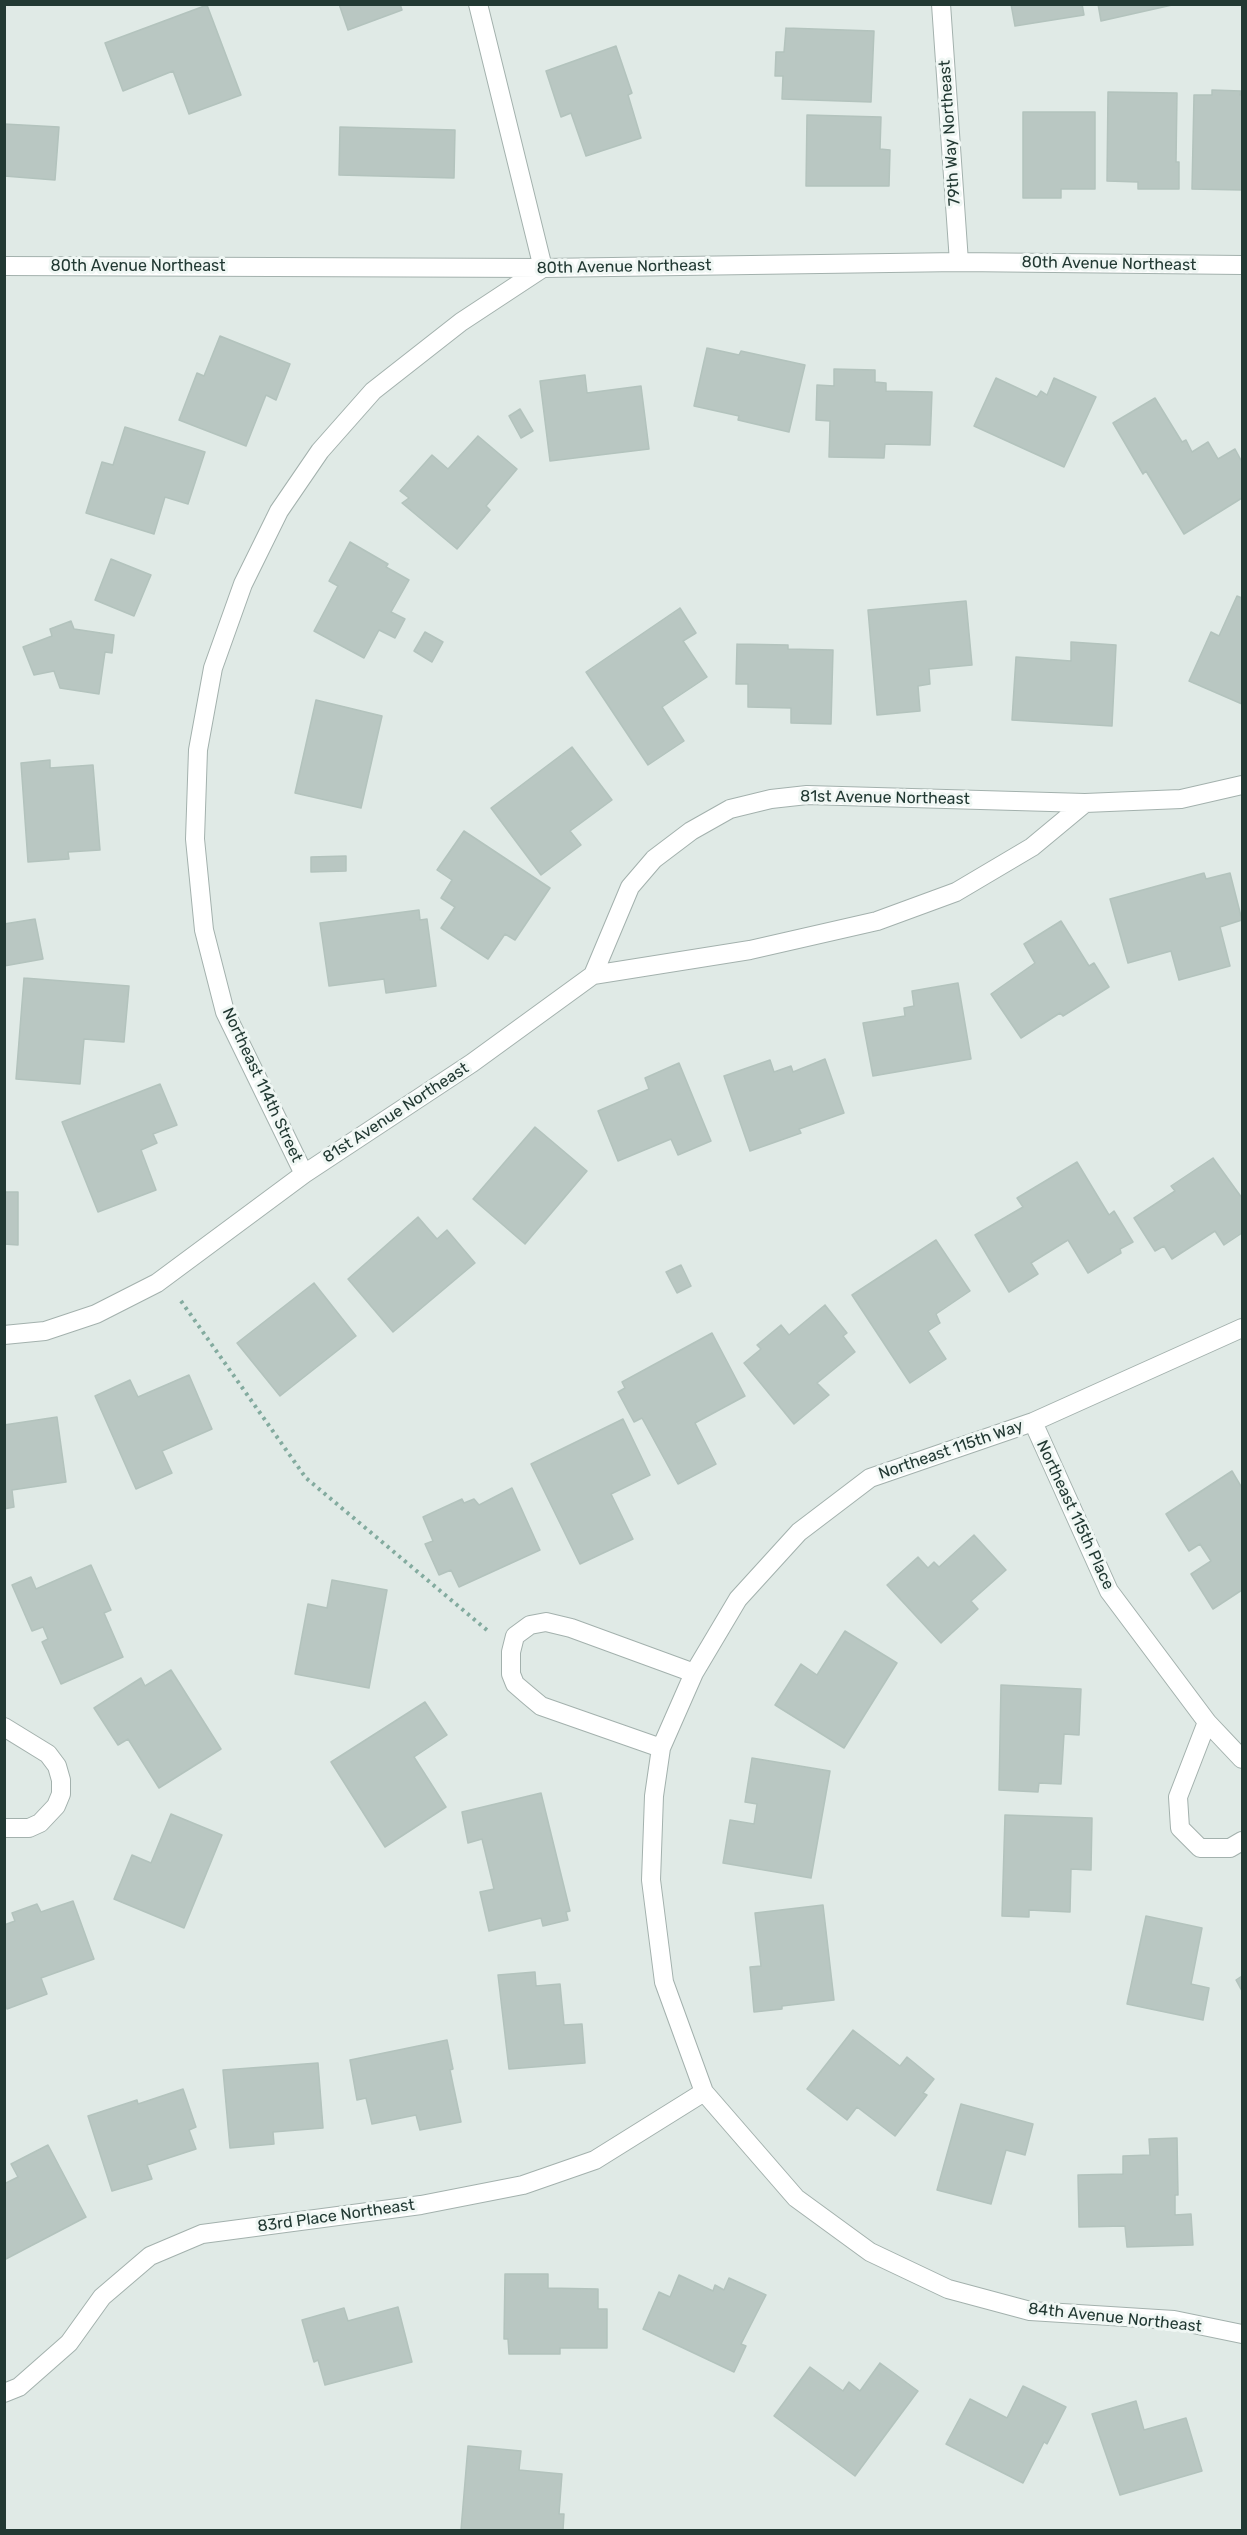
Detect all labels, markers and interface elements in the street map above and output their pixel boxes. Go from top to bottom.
street label: 79th Way Northeast [935,59,965,207]
street label: 80th Avenue Northeast [1021,253,1197,275]
street label: 80th Avenue Northeast [51,256,225,276]
street label: 80th Avenue Northeast [536,256,712,278]
street label: 81st Avenue Northeast [800,787,970,809]
street label: Northeast 114th Street [218,1005,306,1165]
street label: 81st Avenue Northeast [320,1059,472,1167]
street label: Northeast 115th Way [876,1416,1026,1484]
street label: Northeast 115th Place [1032,1437,1118,1593]
street label: 83rd Place Northeast [256,2195,416,2237]
street label: 84th Avenue Northeast [1027,2299,1203,2337]

